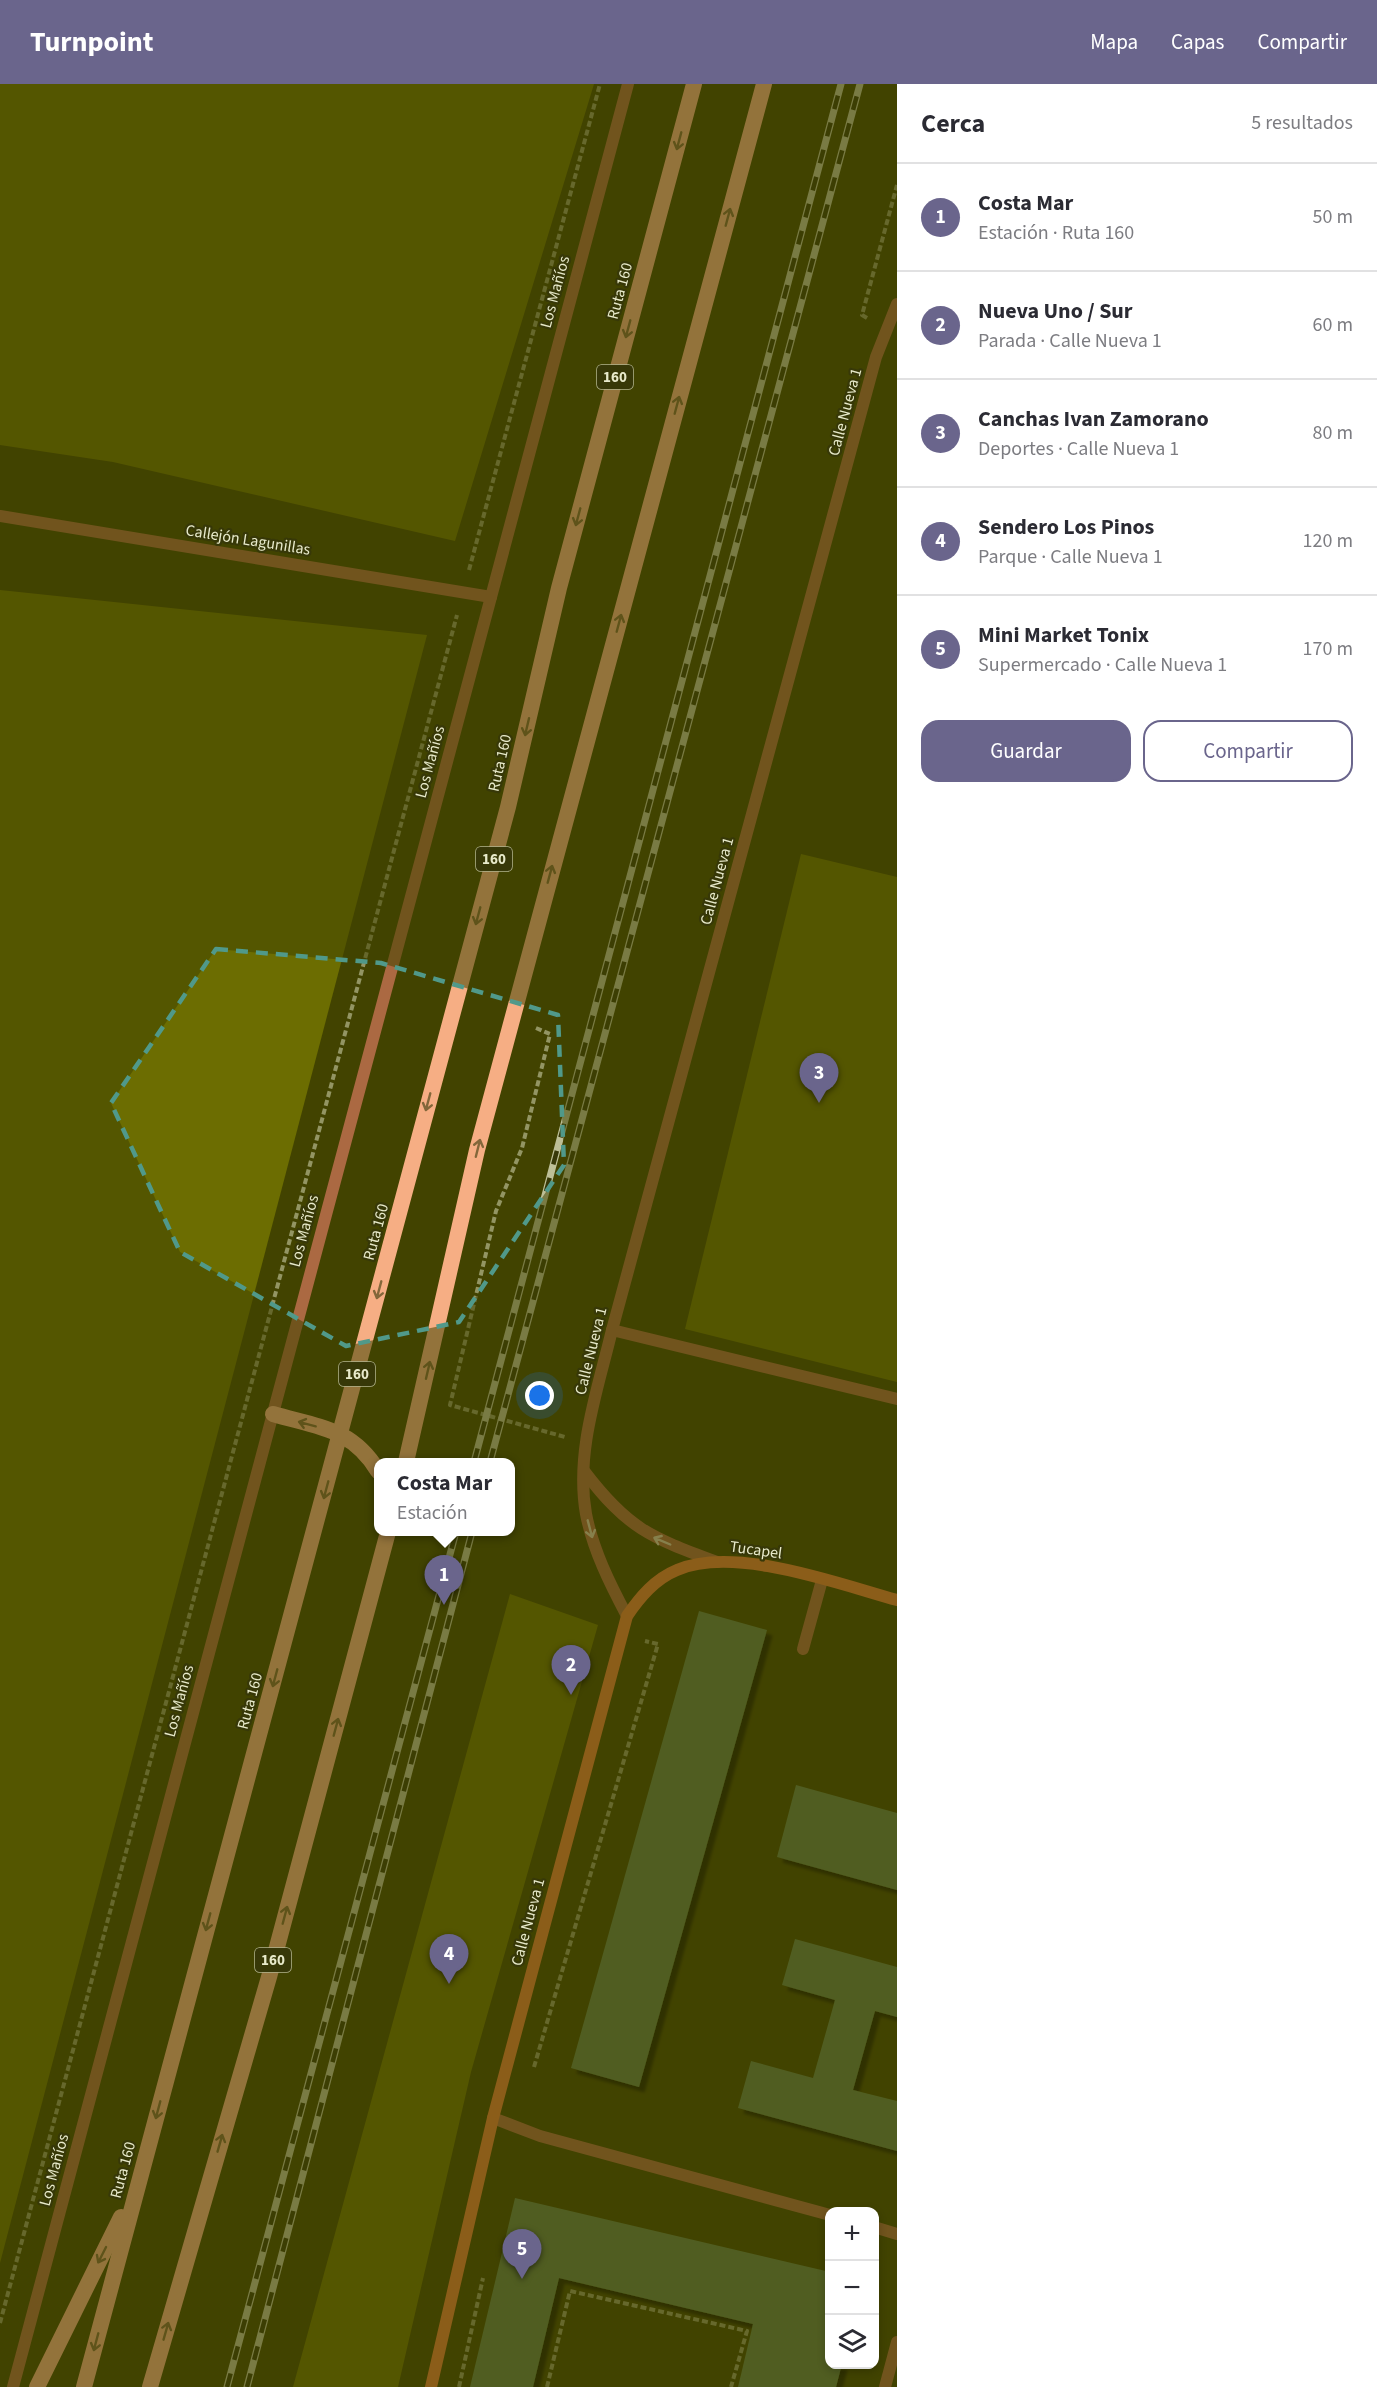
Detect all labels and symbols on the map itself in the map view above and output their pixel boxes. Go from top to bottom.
one-way arrow [672,131,684,150]
one-way arrow [723,207,735,226]
street label: Los Mañíos [535,253,575,331]
street label: Ruta 160 [602,260,638,322]
one-way arrow [622,319,633,338]
road number: 160 [597,365,633,389]
street label: Calle Nueva 1 [823,366,867,458]
one-way arrow [672,396,684,415]
one-way arrow [572,507,583,526]
street label: Callejón Lagunillas [184,519,312,561]
one-way arrow [613,614,625,633]
one-way arrow [520,718,532,737]
street label: Los Mañíos [410,723,450,801]
street label: Ruta 160 [483,732,517,794]
street label: Calle Nueva 1 [695,835,739,927]
road number: 160 [476,847,512,871]
one-way arrow [545,865,556,884]
one-way arrow [472,907,483,926]
pin: 3 [800,1054,838,1103]
one-way arrow [422,1092,434,1111]
one-way arrow [472,1139,484,1158]
street label: Los Mañíos [284,1192,324,1270]
street label: Ruta 160 [358,1201,394,1263]
one-way arrow [372,1281,384,1300]
street label: Calle Nueva 1 [569,1305,613,1397]
one-way arrow [423,1360,435,1379]
road number: 160 [339,1362,375,1386]
your location [525,1381,554,1410]
one-way arrow [298,1418,317,1429]
one-way arrow [320,1480,332,1499]
one-way arrow [585,1519,596,1538]
one-way arrow [653,1535,672,1546]
street label: Tucapel [728,1535,784,1565]
pin: 1 [424,1556,464,1605]
pin: 2 [552,1646,590,1695]
street label: Los Mañíos [159,1662,199,1740]
one-way arrow [268,1668,280,1687]
street label: Ruta 160 [232,1670,268,1732]
one-way arrow [331,1718,342,1737]
street label: Calle Nueva 1 [506,1876,550,1968]
one-way arrow [280,1906,292,1925]
one-way arrow [202,1912,213,1931]
pin: 4 [430,1934,468,1984]
road number: 160 [255,1948,291,1972]
one-way arrow [151,2100,163,2119]
street label: Los Mañíos [34,2131,74,2209]
one-way arrow [215,2134,226,2153]
street label: Ruta 160 [105,2139,141,2201]
pin: 5 [502,2230,542,2279]
one-way arrow [96,2246,108,2264]
one-way arrow [161,2322,172,2341]
one-way arrow [89,2332,101,2351]

